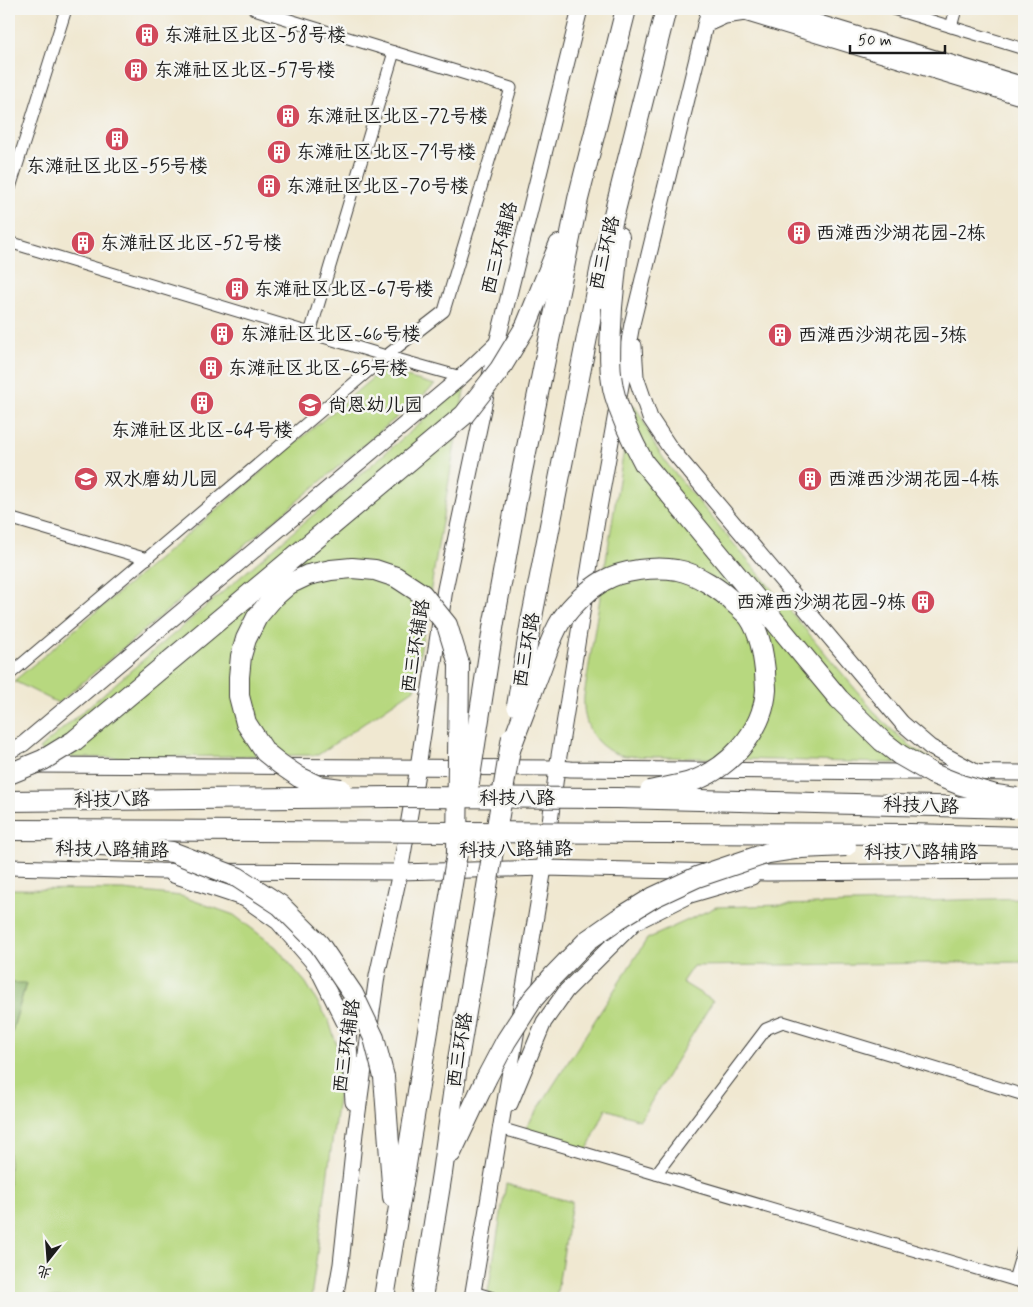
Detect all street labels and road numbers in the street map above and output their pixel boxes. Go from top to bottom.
street label: 西三环辅路 [476,199,524,297]
street label: 西三环路 [584,213,626,293]
street label: 西三环辅路 [396,597,436,695]
street label: 西三环路 [508,610,546,690]
street label: 科技八路 [479,786,555,811]
street label: 科技八路 [74,787,150,813]
street label: 科技八路 [883,792,959,820]
street label: 科技八路辅路 [55,837,169,863]
street label: 科技八路辅路 [459,837,573,863]
street label: 科技八路辅路 [864,840,978,865]
street label: 西三环辅路 [328,997,366,1095]
street label: 西三环路 [442,1011,478,1089]

